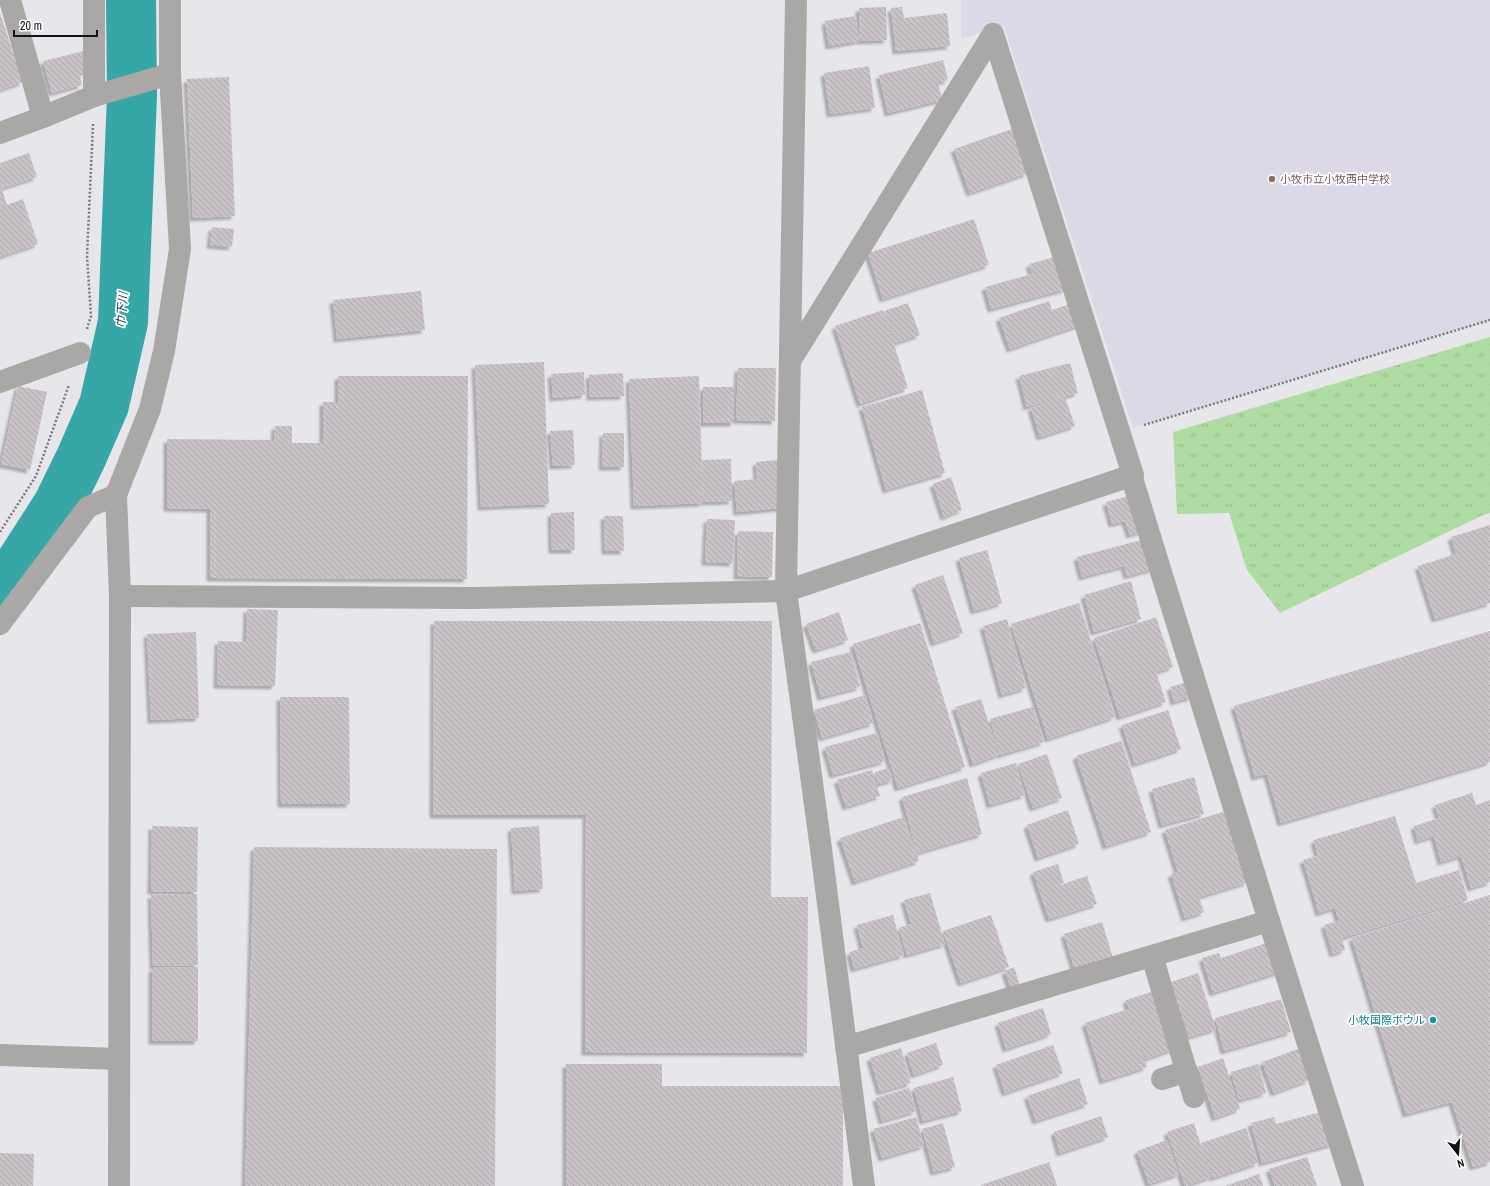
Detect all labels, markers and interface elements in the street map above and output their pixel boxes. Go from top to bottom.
scale bar [14,12,97,38]
text: 20 m [20,18,42,34]
place label: 小牧市立小牧西中学校 [1280,172,1390,186]
marker: 小牧市立小牧西中学校 [1267,174,1277,184]
water label: 巾下川 [112,289,132,329]
place label: 小牧国際ボウル [1348,1013,1425,1027]
marker: 小牧国際ボウル [1428,1015,1438,1025]
north arrow [1438,1134,1478,1174]
text: N [1456,1156,1466,1171]

